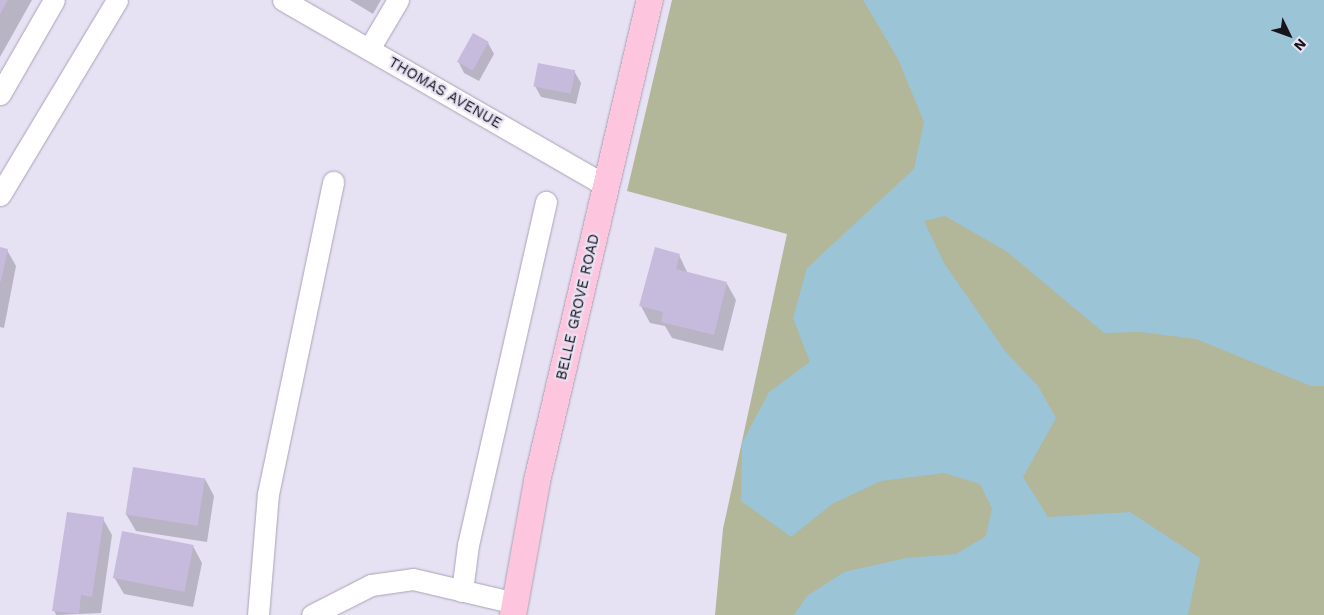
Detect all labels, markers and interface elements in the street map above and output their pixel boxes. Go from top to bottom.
north arrow [1264,10,1314,60]
text: N [1291,36,1310,54]
street label: THOMAS AVENUE [385,53,505,133]
street label: BELLE GROVE ROAD [552,232,604,382]

